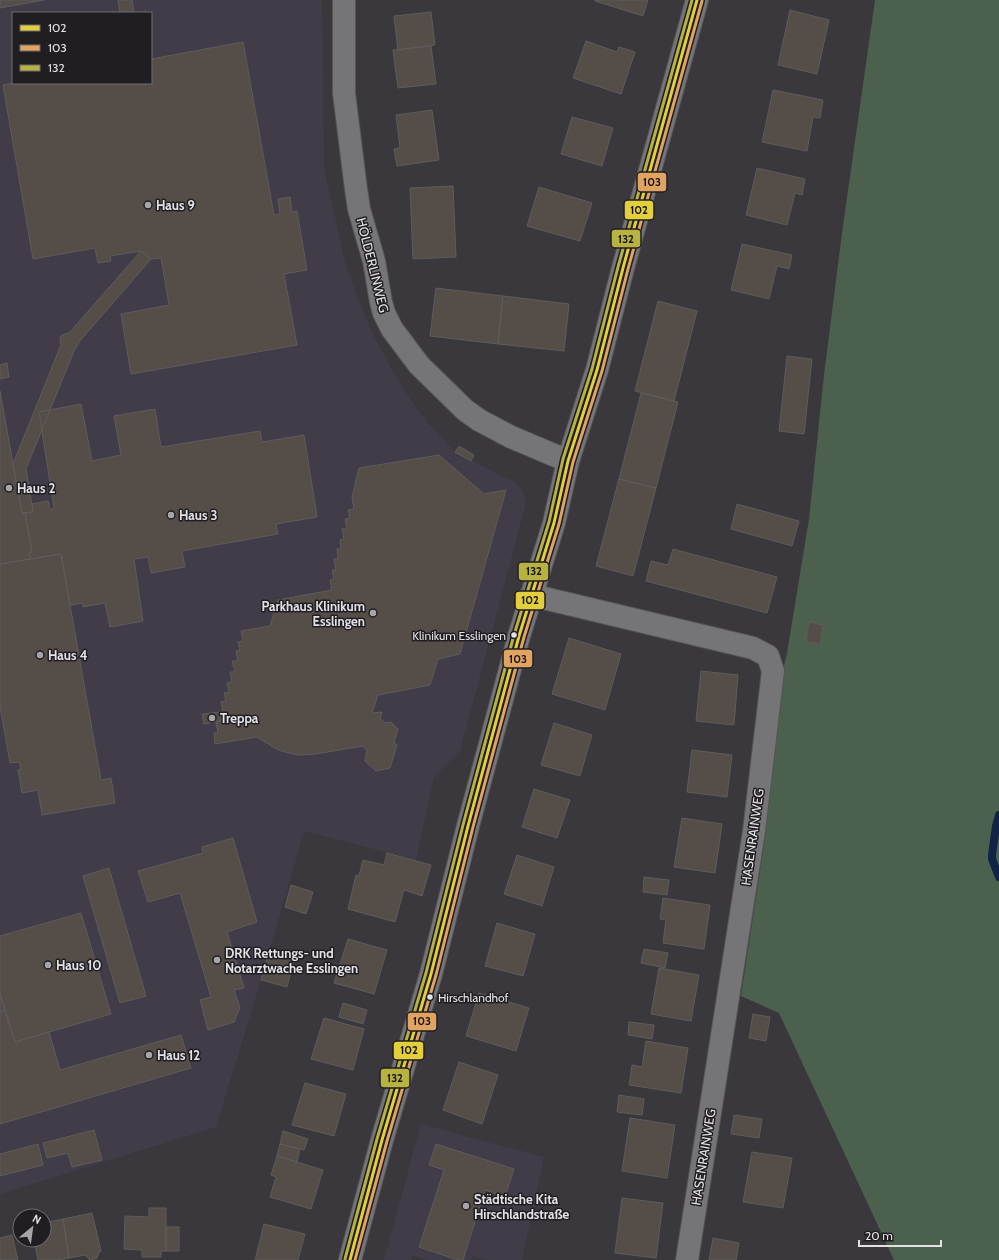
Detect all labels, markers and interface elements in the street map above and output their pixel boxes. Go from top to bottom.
legend [12,12,152,84]
text: 102 [48,20,67,35]
text: 103 [48,40,67,55]
text: 132 [48,60,65,75]
line badge: 103 [637,172,667,192]
text: 103 [643,175,661,189]
place label: Haus 9 [156,197,195,213]
marker: Haus 9 [143,200,153,210]
line badge: 102 [624,200,654,220]
text: 102 [630,203,648,217]
street label: HÖLDERLINWEG [353,216,393,314]
line badge: 132 [611,229,641,248]
text: 132 [618,232,634,246]
place label: Haus 2 [17,480,55,496]
marker: Haus 2 [4,483,14,493]
place label: Haus 3 [179,507,217,523]
marker: Haus 3 [166,510,176,520]
line badge: 132 [518,562,549,581]
text: 132 [526,564,542,578]
line badge: 102 [515,591,545,610]
text: 102 [521,593,539,607]
place label: Parkhaus Klinikum Esslingen [261,598,365,629]
marker: Parkhaus Klinikum Esslingen [368,608,378,618]
place label: Klinikum Esslingen [412,628,506,643]
marker: Klinikum Esslingen [509,630,519,640]
place label: Haus 4 [48,647,87,663]
line badge: 103 [503,649,533,668]
marker: Haus 4 [35,650,45,660]
text: 103 [509,652,527,666]
place label: Treppa [220,710,259,726]
marker: Treppa [207,713,217,723]
street label: HASENRAINWEG [737,787,767,886]
place label: DRK Rettungs- und Notarztwache Esslingen [225,945,358,976]
marker: DRK Rettungs- und Notarztwache Esslingen [212,955,222,965]
place label: Haus 10 [56,957,101,973]
marker: Haus 10 [43,960,53,970]
place label: Hirschlandhof [438,990,509,1005]
marker: Hirschlandhof [425,992,435,1002]
line badge: 103 [407,1012,437,1031]
text: 103 [413,1014,431,1028]
line badge: 102 [393,1041,424,1060]
text: 102 [400,1043,418,1057]
place label: Haus 12 [157,1047,200,1063]
marker: Haus 12 [144,1050,154,1060]
line badge: 132 [380,1068,410,1088]
text: 132 [387,1071,403,1085]
street label: HASENRAINWEG [687,1107,719,1206]
place label: Städtische Kita Hirschlandstraße [474,1191,570,1222]
marker: Städtische Kita Hirschlandstraße [461,1201,471,1211]
north arrow [12,1208,52,1248]
text: N [30,1211,44,1227]
scale bar [859,1222,941,1248]
text: 20 m [865,1228,893,1243]

